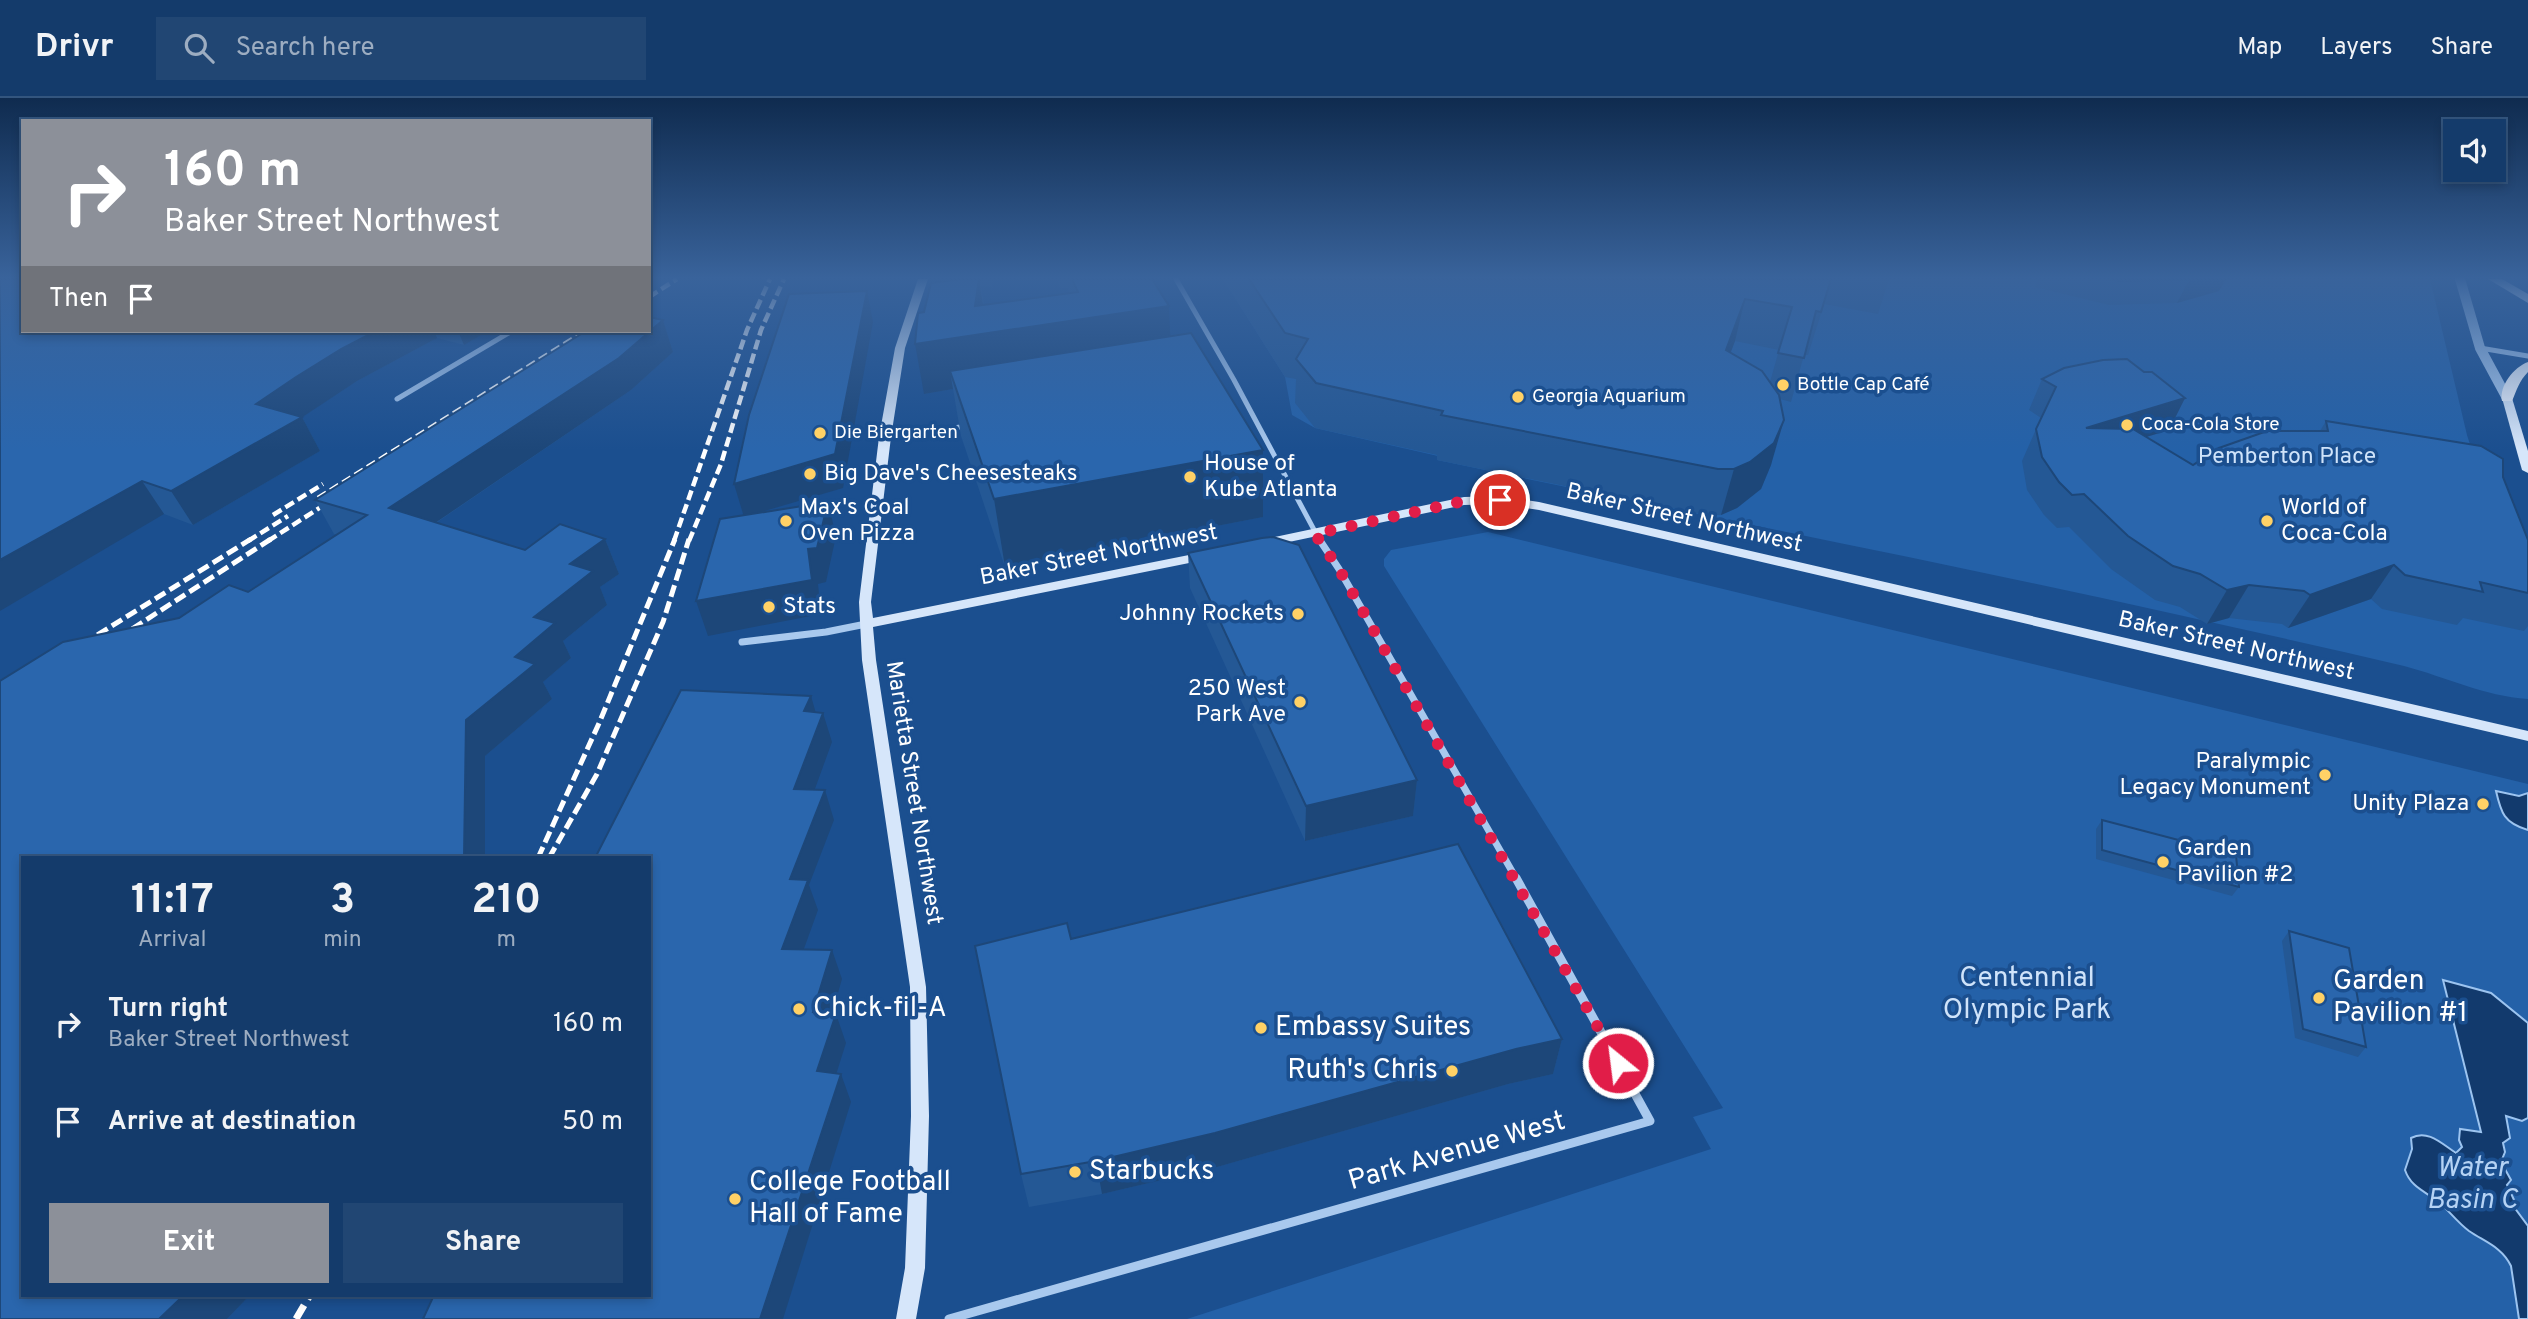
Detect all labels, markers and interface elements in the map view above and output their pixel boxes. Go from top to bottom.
search box [156,17,646,80]
text: Drivr [35,27,114,69]
icon: search [180,29,218,67]
text: Search here [236,32,375,65]
text: Map [2237,33,2282,63]
text: Layers [2320,33,2392,63]
text: Share [2430,33,2493,63]
map controls [2443,119,2506,182]
button: sound [2443,119,2506,182]
text: 160 m [164,142,301,204]
icon: right [49,147,140,238]
text: Baker Street Northwest [164,203,500,243]
icon: arrive [122,280,160,318]
text: Then [49,283,108,316]
place label: Bottle Cap Café [1797,373,1930,397]
marker: Bottle Cap Café [1775,377,1791,393]
place label: Georgia Aquarium [1532,385,1686,409]
marker: Georgia Aquarium [1510,389,1526,405]
place label: Coca‑Cola Store [2141,413,2279,437]
marker: Coca‑Cola Store [2119,417,2135,433]
place label: Die Biergarten [834,421,958,445]
marker: Die Biergarten [812,425,828,441]
park label: Pemberton Place [2198,443,2376,472]
place label: House of Kube Atlanta [1204,450,1337,505]
place label: Big Dave's Cheesesteaks [824,460,1077,489]
marker: Big Dave's Cheesesteaks [802,466,818,482]
marker: House of Kube Atlanta [1182,469,1198,485]
pin [1470,470,1530,530]
street label: Baker Street Northwest [1563,478,1805,560]
icon: arrive [1481,481,1519,519]
place label: Max's Coal Oven Pizza [800,494,915,549]
place label: World of Coca-Cola [2281,494,2388,549]
marker: Max's Coal Oven Pizza [778,513,794,529]
marker: World of Coca-Cola [2259,513,2275,529]
street label: Baker Street Northwest [978,519,1220,593]
place label: Stats [783,593,836,622]
marker: Stats [761,599,777,615]
place label: Johnny Rockets [1119,600,1284,629]
marker: Johnny Rockets [1290,606,1306,622]
street label: Baker Street Northwest [2115,606,2357,688]
street label: Marietta Street Northwest [878,659,948,927]
place label: 250 West Park Ave [1188,675,1286,730]
marker: 250 West Park Ave [1292,694,1308,710]
place label: Paralympic Legacy Monument [2120,748,2311,803]
marker: Paralympic Legacy Monument [2317,767,2333,783]
place label: Unity Plaza [2352,790,2469,819]
marker: Unity Plaza [2475,796,2491,812]
place label: Garden Pavilion #2 [2177,835,2293,890]
marker: Garden Pavilion #2 [2155,854,2171,870]
text: 11:17 [131,875,214,928]
text: 3 [330,875,355,928]
text: 210 [471,875,541,928]
text: Arrival [138,926,206,955]
text: min [323,926,362,955]
text: m [497,926,516,955]
park label: Centennial Olympic Park [1943,961,2111,1029]
place label: Garden Pavilion #1 [2333,964,2468,1032]
marker: Garden Pavilion #1 [2311,990,2327,1006]
place label: Chick-fil-A [813,991,947,1027]
text: Turn right [108,993,228,1026]
marker: Chick-fil-A [791,1001,807,1017]
icon: right [49,1005,87,1043]
text: 160 m [553,1008,623,1041]
place label: Embassy Suites [1275,1010,1471,1046]
marker: Embassy Suites [1253,1020,1269,1036]
text: Baker Street Northwest [108,1026,350,1055]
position arrow [1581,1026,1655,1100]
place label: Ruth's Chris [1287,1053,1438,1089]
marker: Ruth's Chris [1444,1063,1460,1079]
icon: arrive [49,1103,87,1141]
street label: Park Avenue West [1344,1104,1570,1200]
text: Arrive at destination [108,1106,356,1139]
text: 50 m [562,1106,623,1139]
water label: Water Basin C [2427,1151,2519,1219]
place label: Starbucks [1089,1154,1214,1190]
marker: Starbucks [1067,1164,1083,1180]
place label: College Football Hall of Fame [749,1165,951,1233]
marker: College Football Hall of Fame [727,1191,743,1207]
button: Exit [49,1203,329,1283]
button: Share [343,1203,623,1283]

